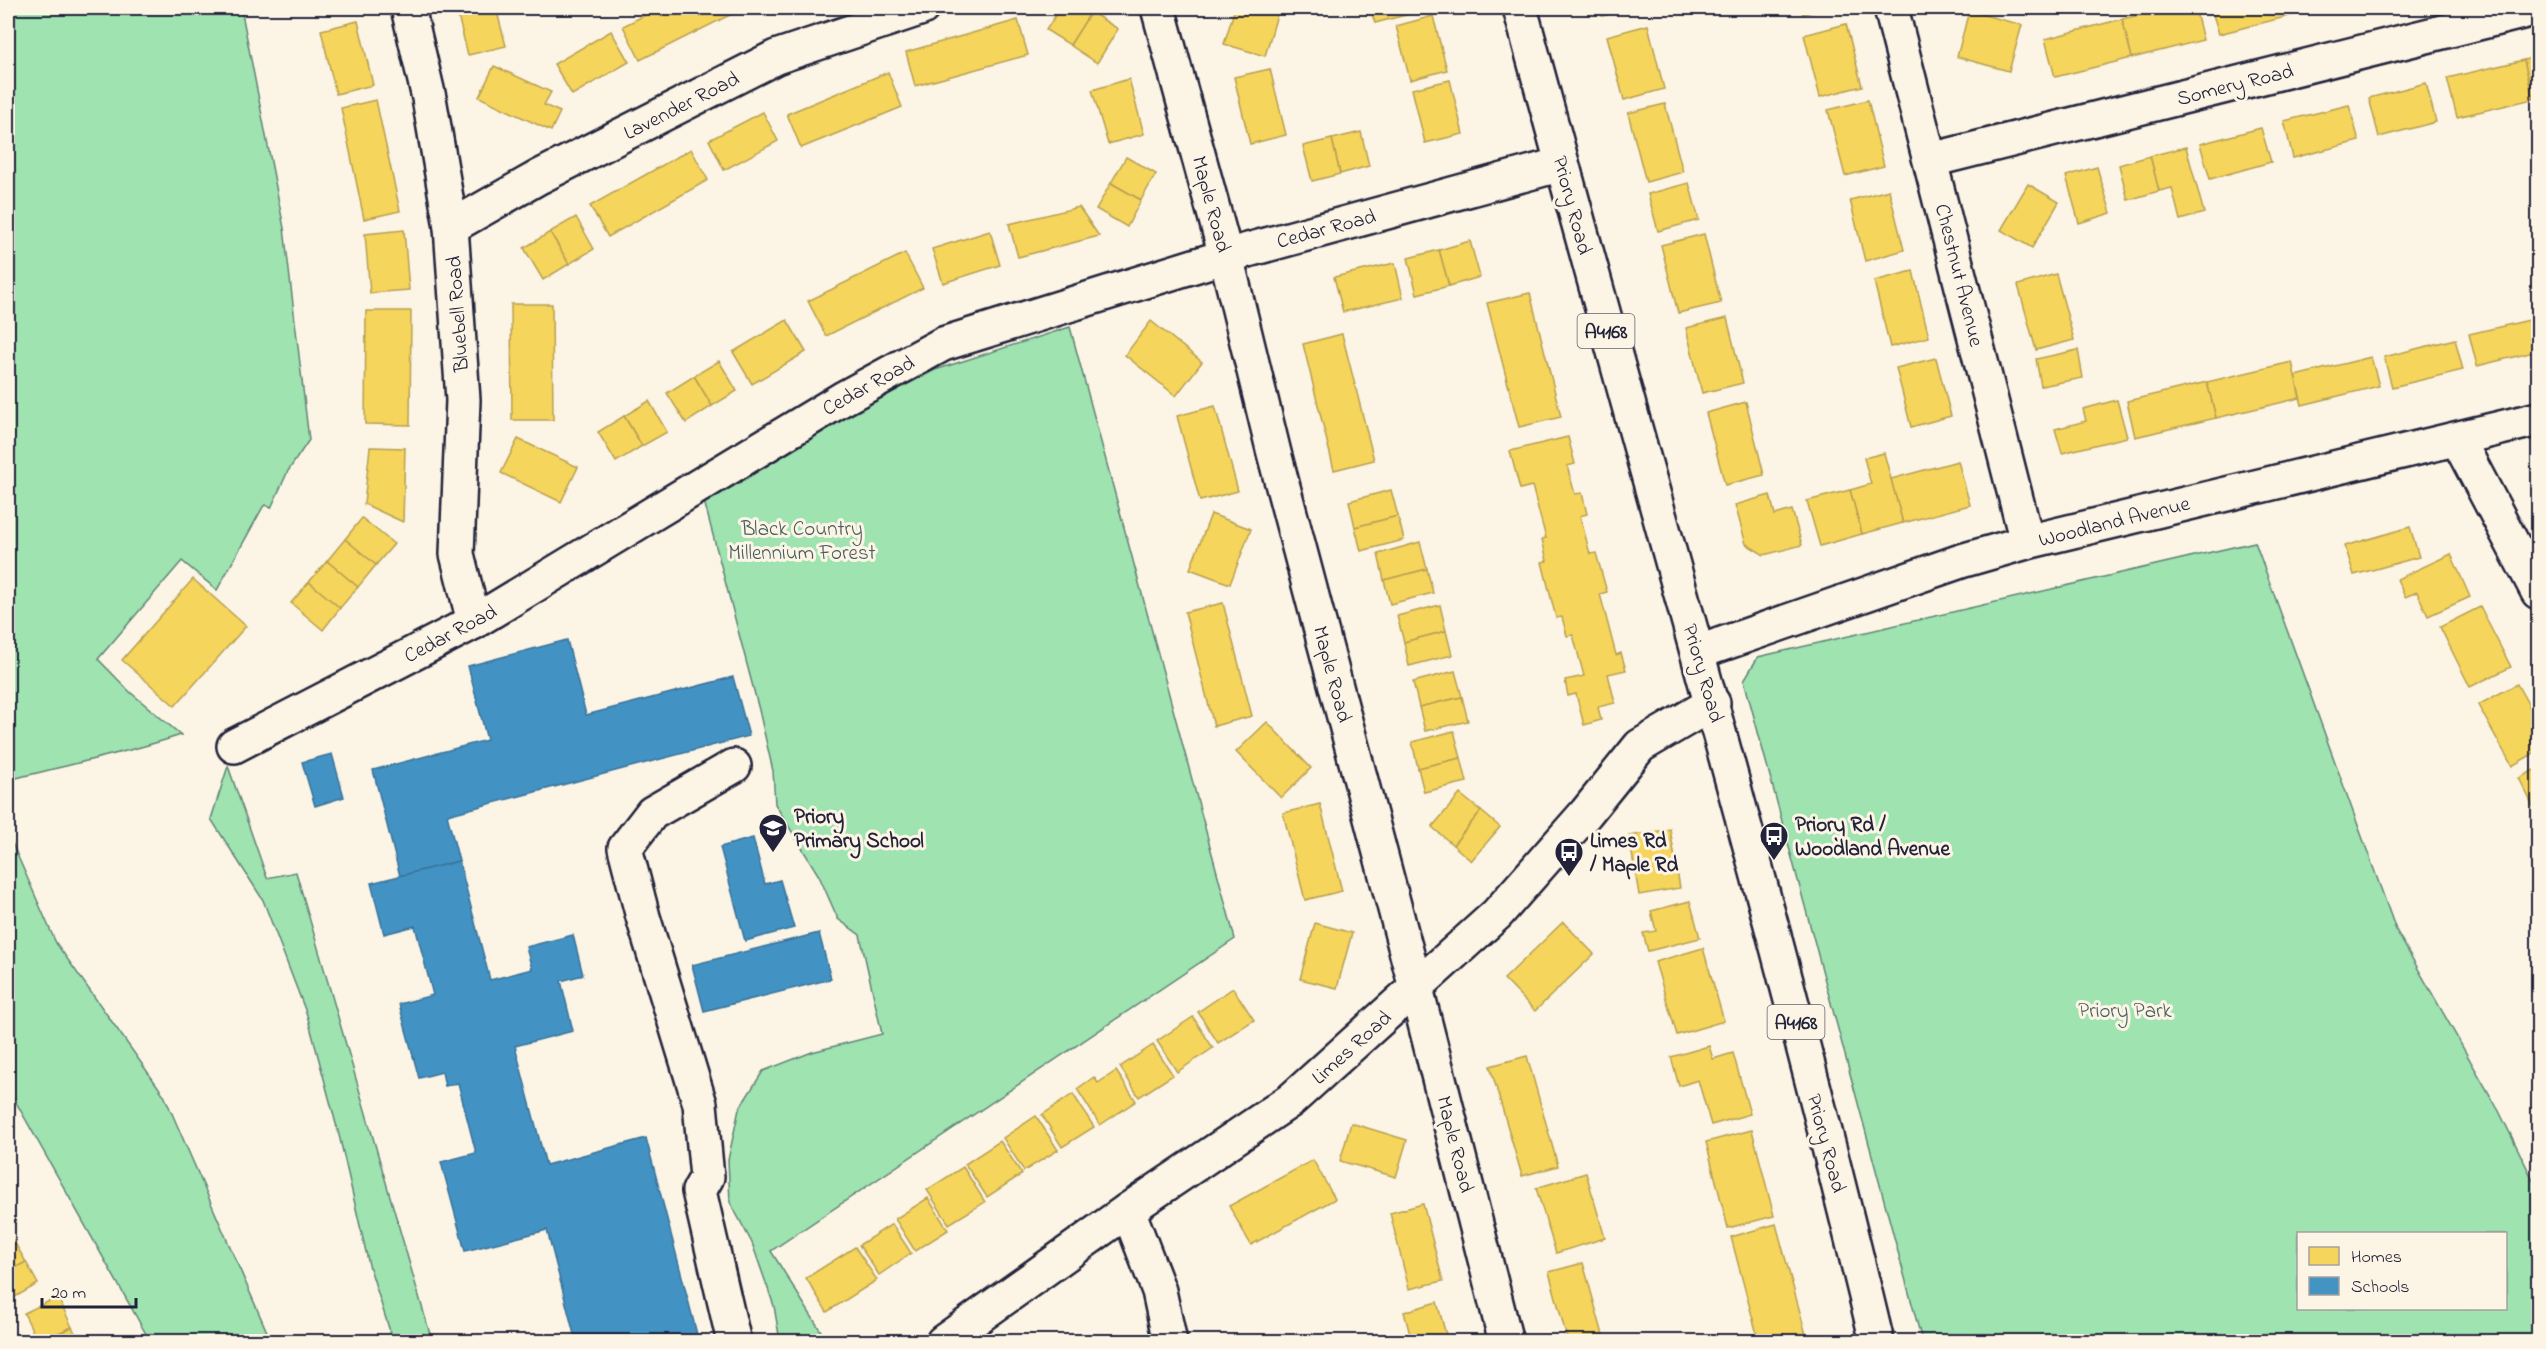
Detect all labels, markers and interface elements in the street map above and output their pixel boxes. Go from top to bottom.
street label: Somery Road [2174,57,2298,117]
street label: Lavender Road [619,65,745,149]
street label: Maple Road [1183,153,1237,256]
street label: Priory Road [1542,153,1599,259]
street label: Chestnut Avenue [1926,201,1990,351]
street label: Cedar Road [1274,202,1380,258]
street label: Bluebell Road [440,255,478,374]
road number: A4168 [1578,314,1634,348]
street label: Cedar Road [817,349,921,424]
street label: Woodland Avenue [2036,489,2194,556]
park label: Black Country Millennium Forest [728,515,876,569]
street label: Cedar Road [399,598,503,672]
street label: Priory Road [1672,621,1730,727]
street label: Maple Road [1304,623,1358,726]
place label: Priory Primary School [794,803,924,859]
place label: Priory Rd / Woodland Avenue [1795,811,1951,865]
school or university icon: Priory Primary School [757,812,789,854]
bus stop icon: Priory Rd / Woodland Avenue [1758,820,1790,862]
place label: Limes Rd / Maple Rd [1589,827,1678,881]
bus stop icon: Limes Rd / Maple Rd [1553,836,1585,878]
park label: Priory Park [2078,997,2173,1029]
street label: Limes Road [1306,1004,1399,1093]
road number: A4168 [1768,1005,1824,1039]
street label: Priory Road [1796,1091,1853,1197]
street label: Maple Road [1428,1093,1481,1196]
legend [2297,1232,2507,1310]
text: Homes [2351,1245,2402,1271]
scale bar [42,1271,136,1309]
text: Schools [2351,1275,2409,1301]
text: 20 m [51,1281,86,1307]

